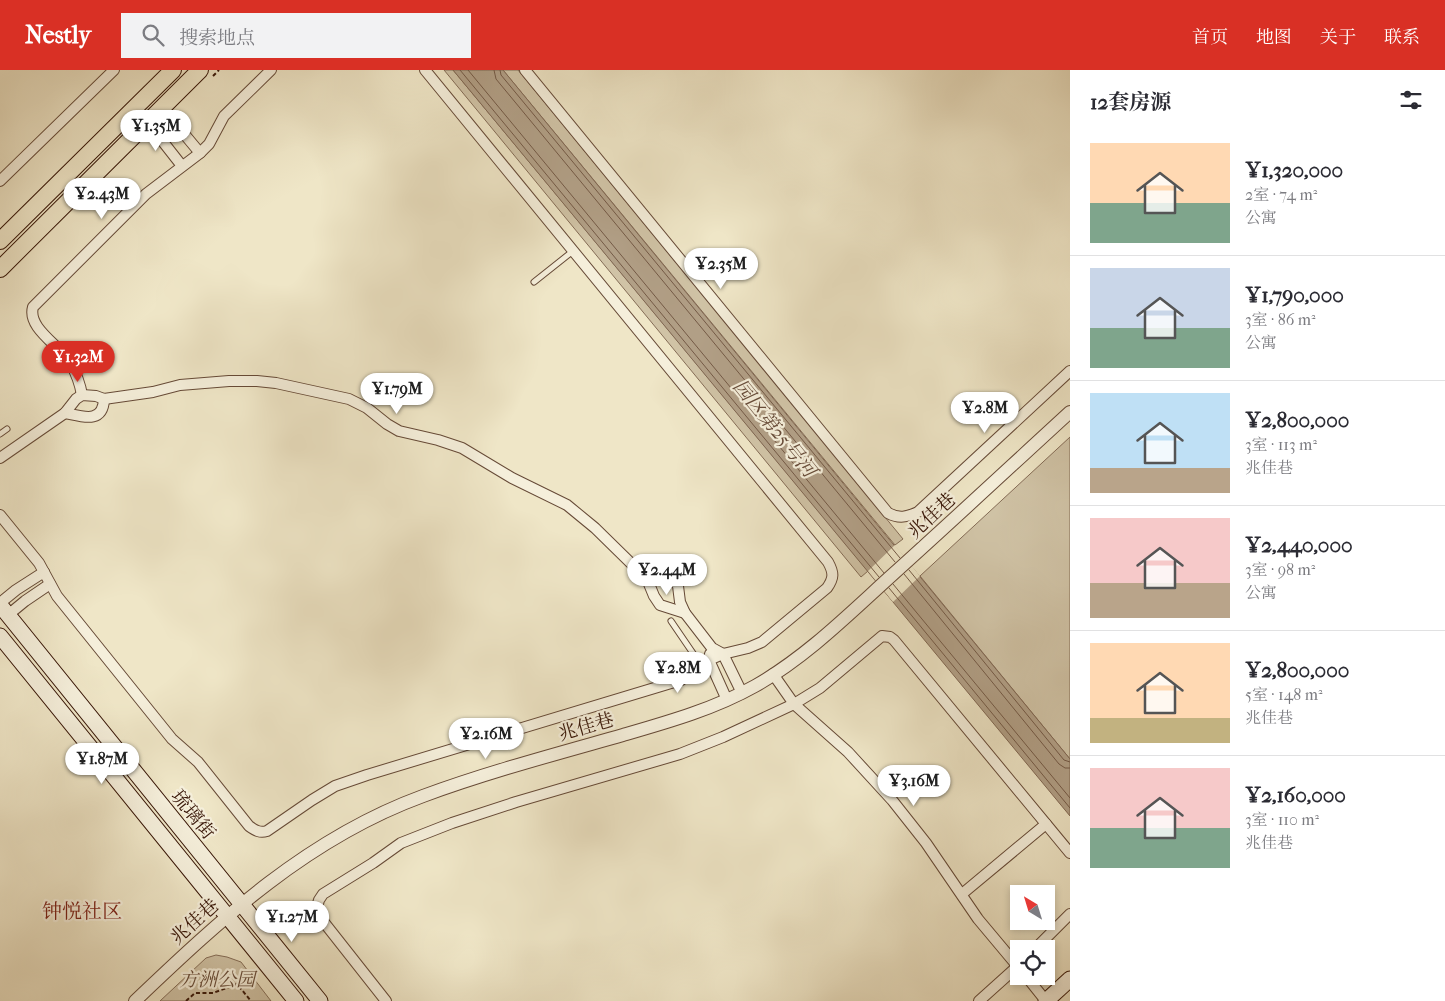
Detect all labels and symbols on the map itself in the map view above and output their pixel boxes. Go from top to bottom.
pin: ¥1.35M [115,109,197,152]
pin: ¥2.43M [61,178,143,220]
pin: ¥2.35M [680,248,762,290]
pin: ¥1.32M [37,340,119,383]
pin: ¥1.79M [356,372,438,415]
water label: 园区第25号河 [728,375,823,484]
pin: ¥2.8M [950,392,1020,434]
street label: 兆佳巷 [903,488,960,543]
pin: ¥2.44M [626,554,708,596]
pin: ¥2.8M [643,652,713,694]
street label: 兆佳巷 [556,709,617,745]
pin: ¥2.16M [445,718,527,760]
pin: ¥1.87M [61,742,143,785]
pin: ¥3.16M [873,764,955,807]
street label: 琉璃街 [167,786,220,844]
north arrow [1010,885,1055,930]
street label: 兆佳巷 [166,894,223,949]
district label: 钟悦社区 [42,900,122,923]
pin: ¥1.27M [251,900,333,943]
park label: 方洲公园 [179,969,258,991]

